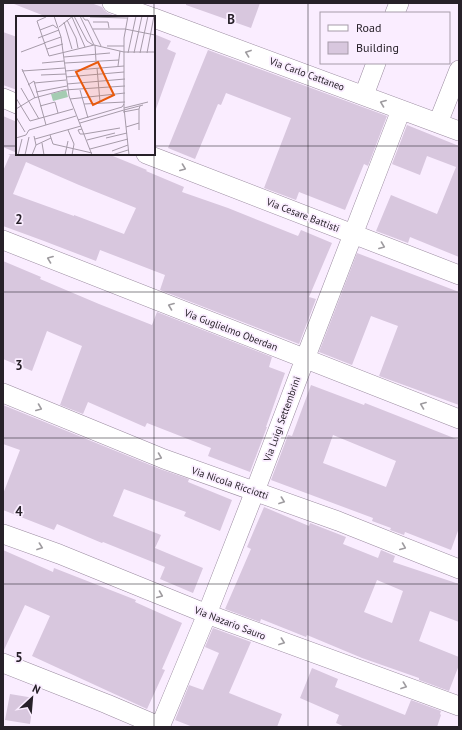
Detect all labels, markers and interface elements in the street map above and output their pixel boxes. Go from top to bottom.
text: B [227,11,235,28]
legend [320,12,450,64]
inset map [16,16,155,155]
text: Road [356,20,381,35]
text: Building [356,40,399,55]
one-way arrow [245,49,252,57]
street label: Via Carlo Cattaneo [267,54,346,94]
one-way arrow [380,99,387,107]
one-way arrow [179,164,186,172]
street label: Via Cesare Battisti [264,195,341,235]
text: 2 [15,211,23,228]
one-way arrow [379,241,386,249]
one-way arrow [47,255,54,263]
one-way arrow [168,303,175,311]
street label: Via Guglielmo Oberdan [181,306,280,354]
text: 3 [15,357,23,374]
street label: Via Luigi Settembrini [260,375,303,464]
one-way arrow [419,401,426,409]
one-way arrow [35,403,43,411]
one-way arrow [156,453,163,461]
street label: Via Nicola Ricciotti [189,463,270,502]
one-way arrow [278,496,285,504]
text: 4 [15,503,23,520]
one-way arrow [36,542,43,550]
one-way arrow [399,542,407,550]
one-way arrow [157,591,164,599]
street label: Via Nazario Sauro [191,603,268,643]
one-way arrow [278,637,285,646]
text: 5 [15,649,23,666]
north arrow [12,678,52,718]
text: N [30,681,43,697]
one-way arrow [400,682,407,690]

